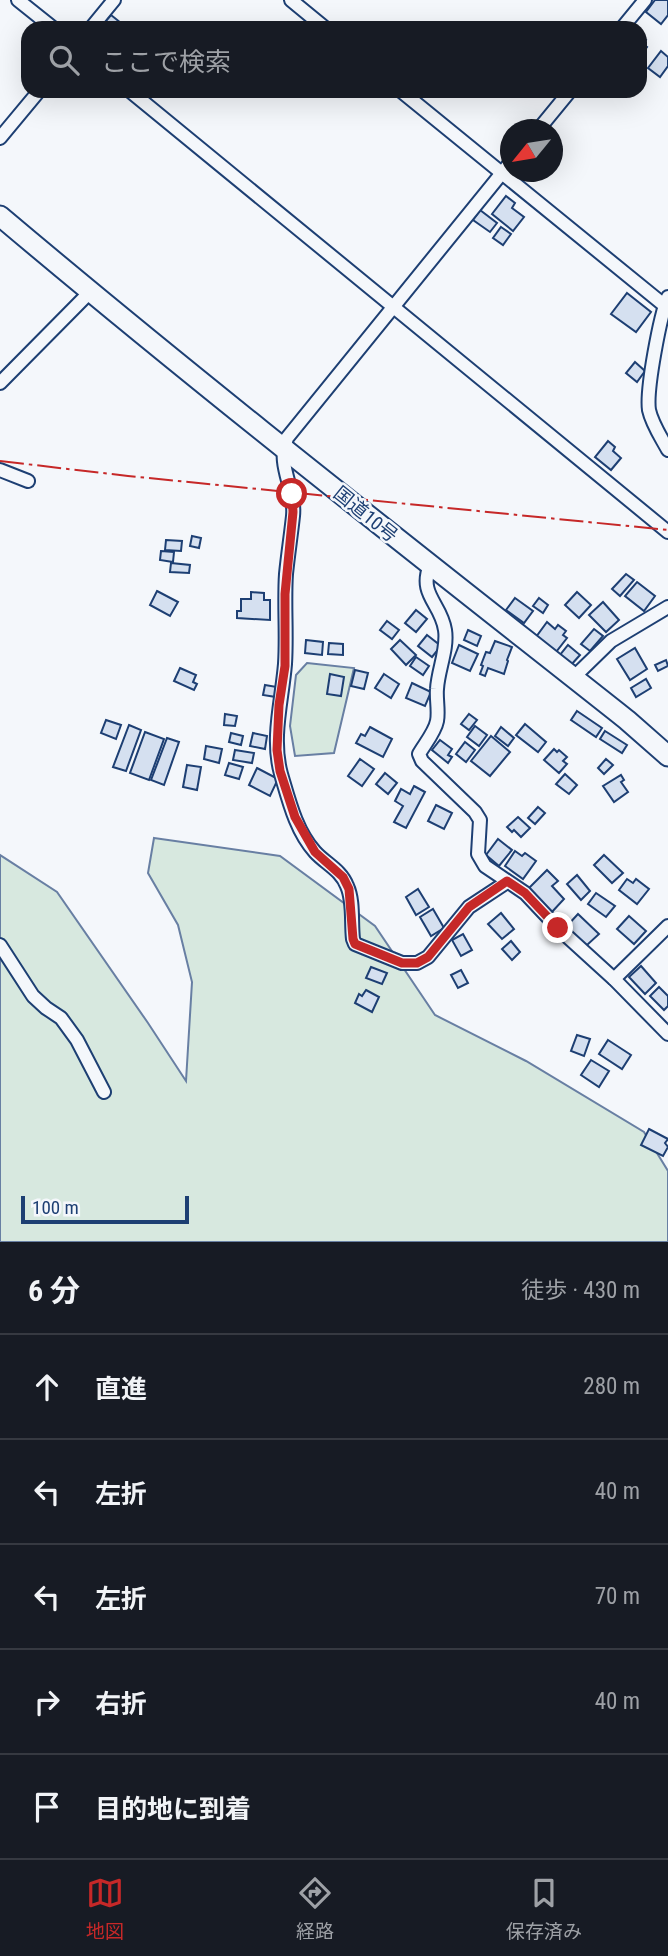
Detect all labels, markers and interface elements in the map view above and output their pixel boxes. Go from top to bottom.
search box [21,21,647,98]
icon: search [45,41,83,79]
text: ここで検索 [101,47,231,77]
north arrow [500,119,563,182]
route start [276,478,307,509]
street label: 国道10号 [329,482,402,547]
route end [542,912,573,943]
scale bar [21,1193,189,1225]
text: 100 m [32,1196,79,1219]
text: 6 分 [28,1273,80,1308]
text: 徒歩 · 430 m [521,1277,640,1304]
icon: ahead [28,1368,66,1406]
text: 280 m [583,1373,640,1400]
text: 直進 [95,1374,147,1404]
icon: left [28,1473,66,1511]
text: 40 m [595,1478,640,1505]
text: 左折 [95,1479,147,1509]
icon: left [28,1578,66,1616]
text: 70 m [595,1583,640,1610]
text: 左折 [95,1584,147,1614]
icon: right [28,1683,66,1721]
text: 40 m [595,1688,640,1715]
text: 右折 [95,1689,147,1719]
icon: arrive [28,1788,66,1826]
text: 目的地に到着 [95,1794,251,1824]
tab: 地図 [86,1874,124,1943]
tab: 経路 [296,1874,334,1943]
tab: 保存済み [506,1874,582,1943]

